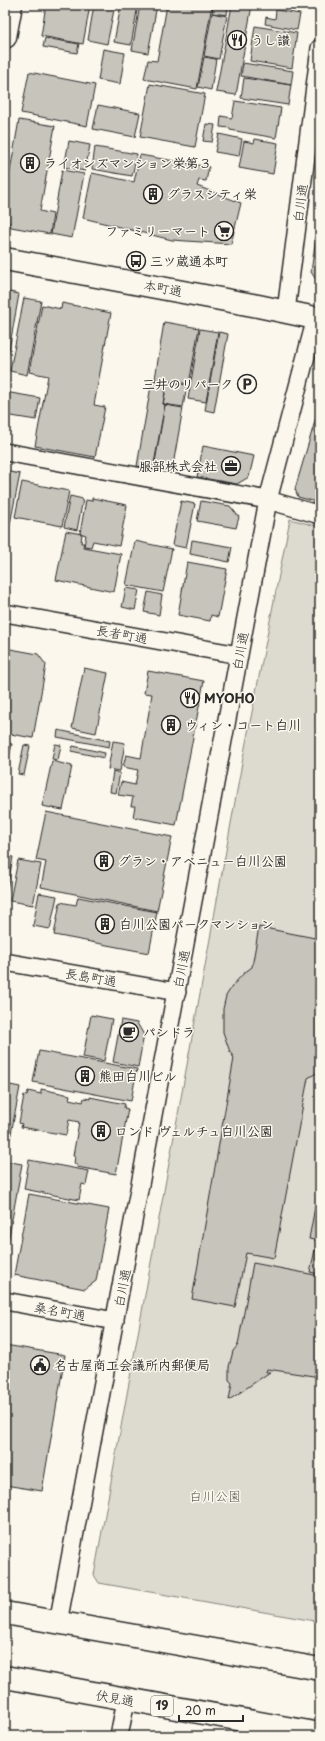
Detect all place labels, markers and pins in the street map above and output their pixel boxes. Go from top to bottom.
restaurant icon: うし讃 [226,29,248,51]
place label: うし讃 [251,30,290,49]
building icon: ライオンズマンション栄第３ [19,152,41,174]
place label: ライオンズマンション栄第３ [44,153,211,172]
building icon: グラスシティ栄 [142,183,164,205]
place label: グラスシティ栄 [167,184,257,203]
supermarket icon: ファミリーマート [213,220,235,242]
place label: ファミリーマート [105,221,210,240]
bus stop icon: 三ツ蔵通本町 [125,250,147,272]
place label: 三ツ蔵通本町 [150,251,228,270]
parking icon: 三井のリパーク [236,373,258,395]
place label: 三井のリパーク [142,374,233,393]
office icon: 服部株式会社 [220,455,242,477]
place label: 服部株式会社 [139,456,217,475]
restaurant icon: MYOHO [179,687,201,709]
place label: MYOHO [204,688,255,707]
building icon: ウィン・コート白川 [160,714,182,736]
place label: ウィン・コート白川 [185,715,301,734]
building icon: グラン・アベニュー白川公園 [93,850,115,872]
place label: グラン・アベニュー白川公園 [118,851,287,870]
building icon: 白川公園パークマンション [94,913,116,935]
place label: 白川公園パークマンション [119,914,274,933]
cafe icon: パンドラ [118,1021,140,1043]
place label: パンドラ [143,1022,195,1041]
building icon: 熊田白川ビル [74,1065,96,1087]
place label: 熊田白川ビル [99,1066,177,1085]
building icon: ロンド ヴェルチュ白川公園 [90,1120,112,1142]
place label: ロンド ヴェルチュ白川公園 [115,1121,273,1140]
public building icon: 名古屋商工会議所内郵便局 [29,1354,51,1376]
place label: 名古屋商工会議所内郵便局 [54,1355,210,1374]

